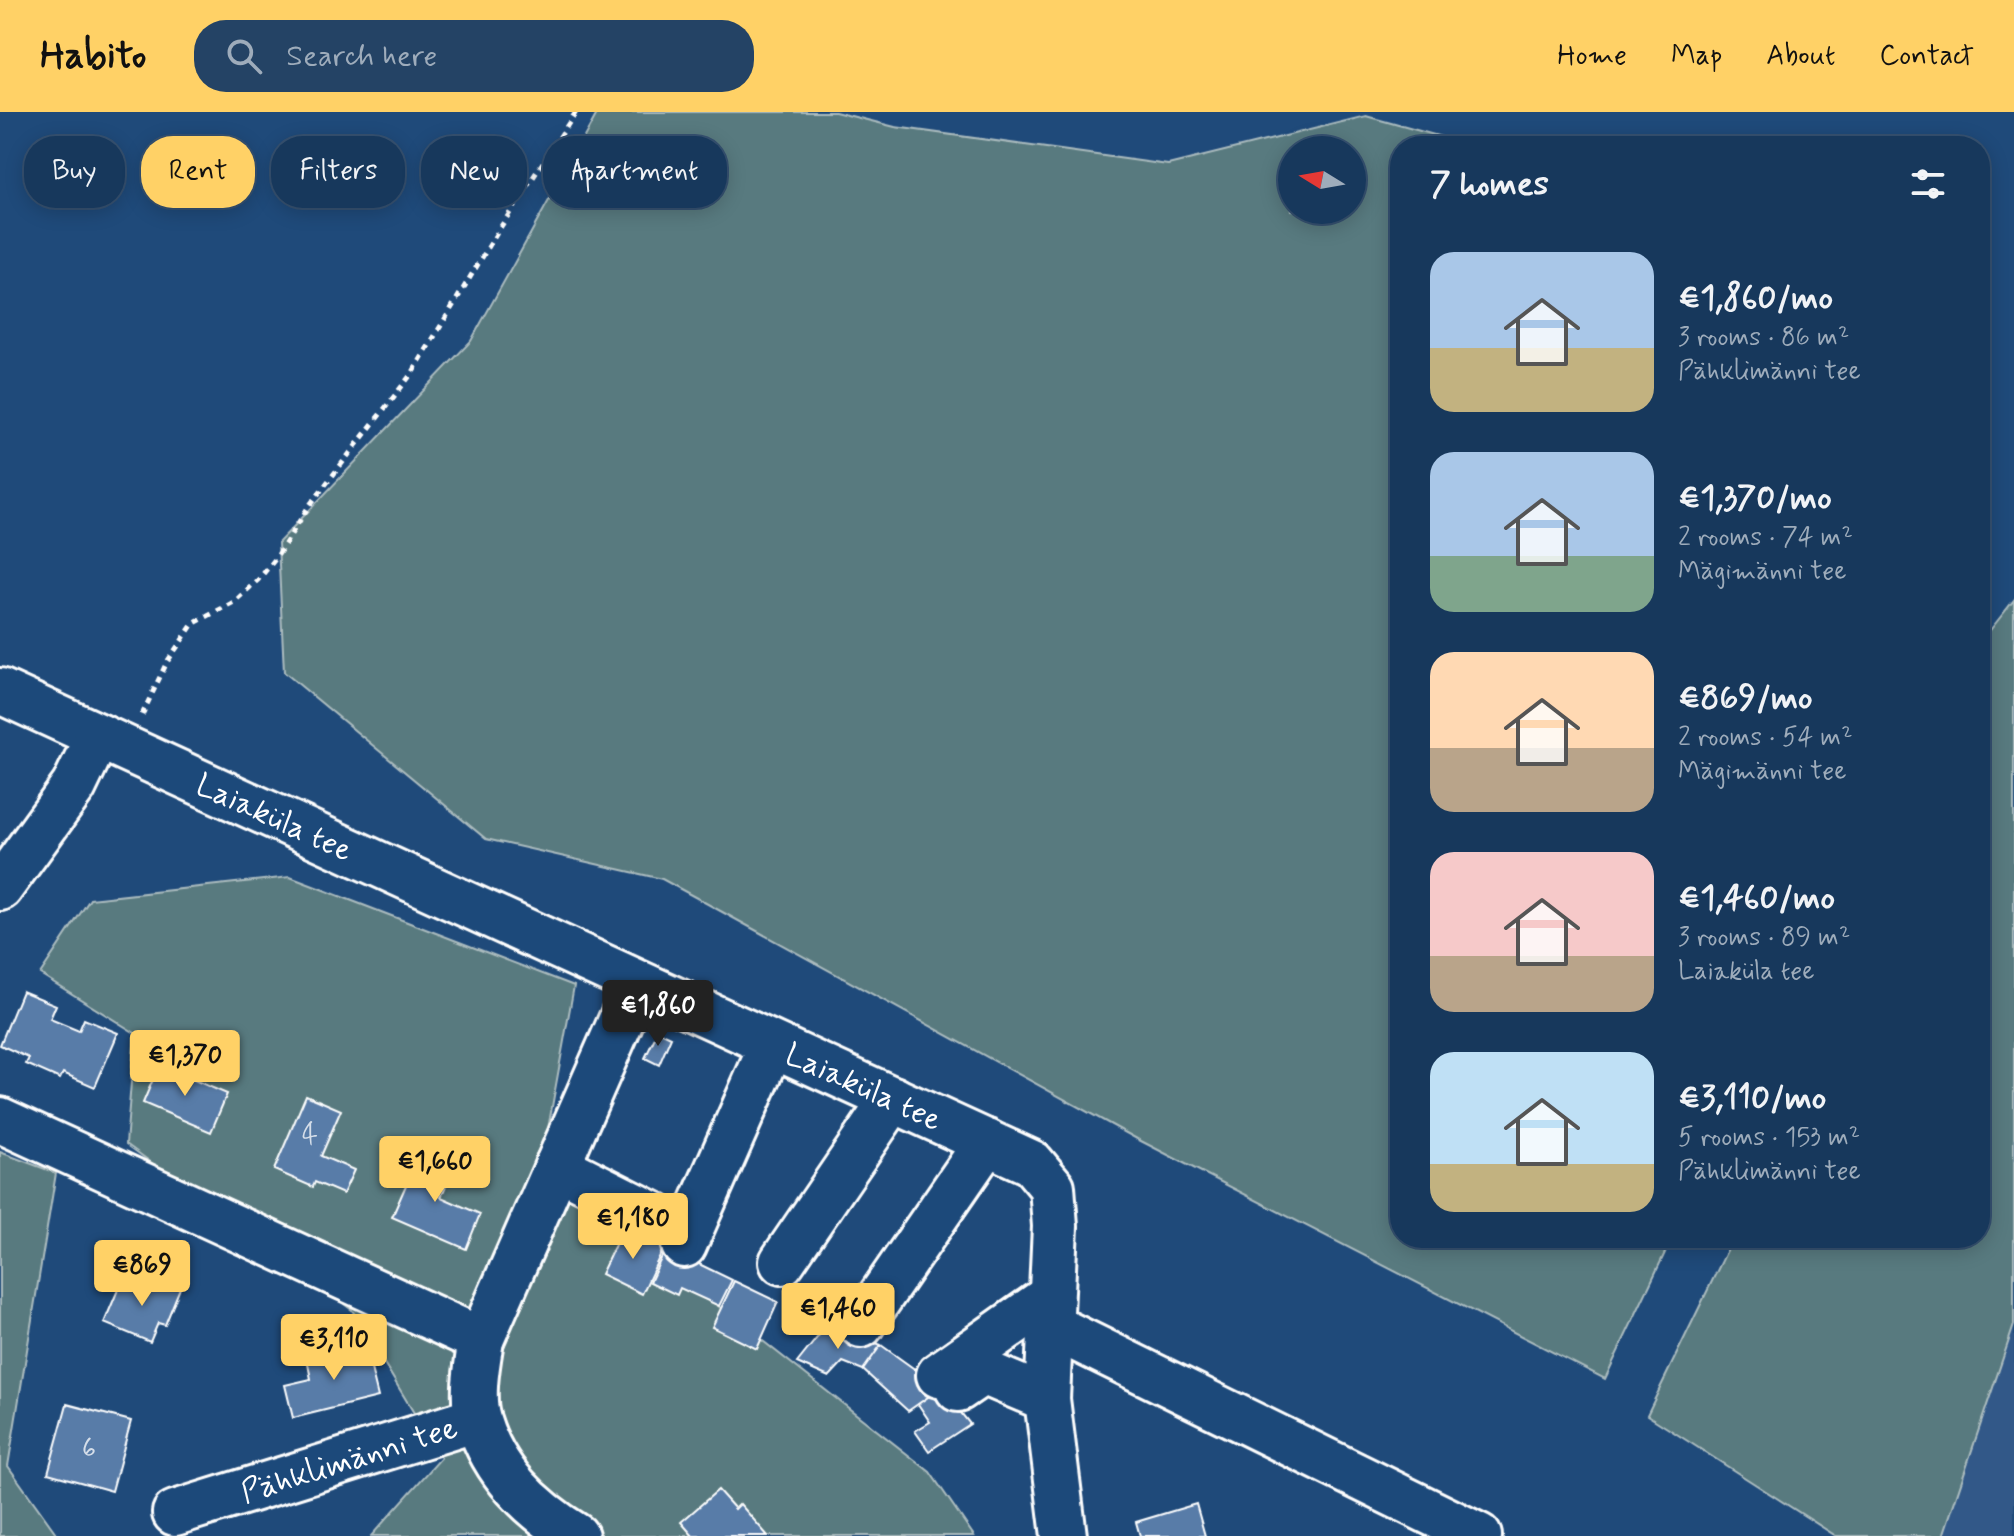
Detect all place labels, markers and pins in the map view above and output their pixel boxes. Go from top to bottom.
pin: €1,860 [593,980,723,1048]
pin: €1,370 [120,1030,250,1098]
pin: €1,660 [370,1136,500,1204]
pin: €1,180 [568,1193,698,1261]
pin: €869 [95,1240,189,1308]
pin: €1,460 [773,1283,903,1351]
pin: €3,110 [269,1314,399,1382]

